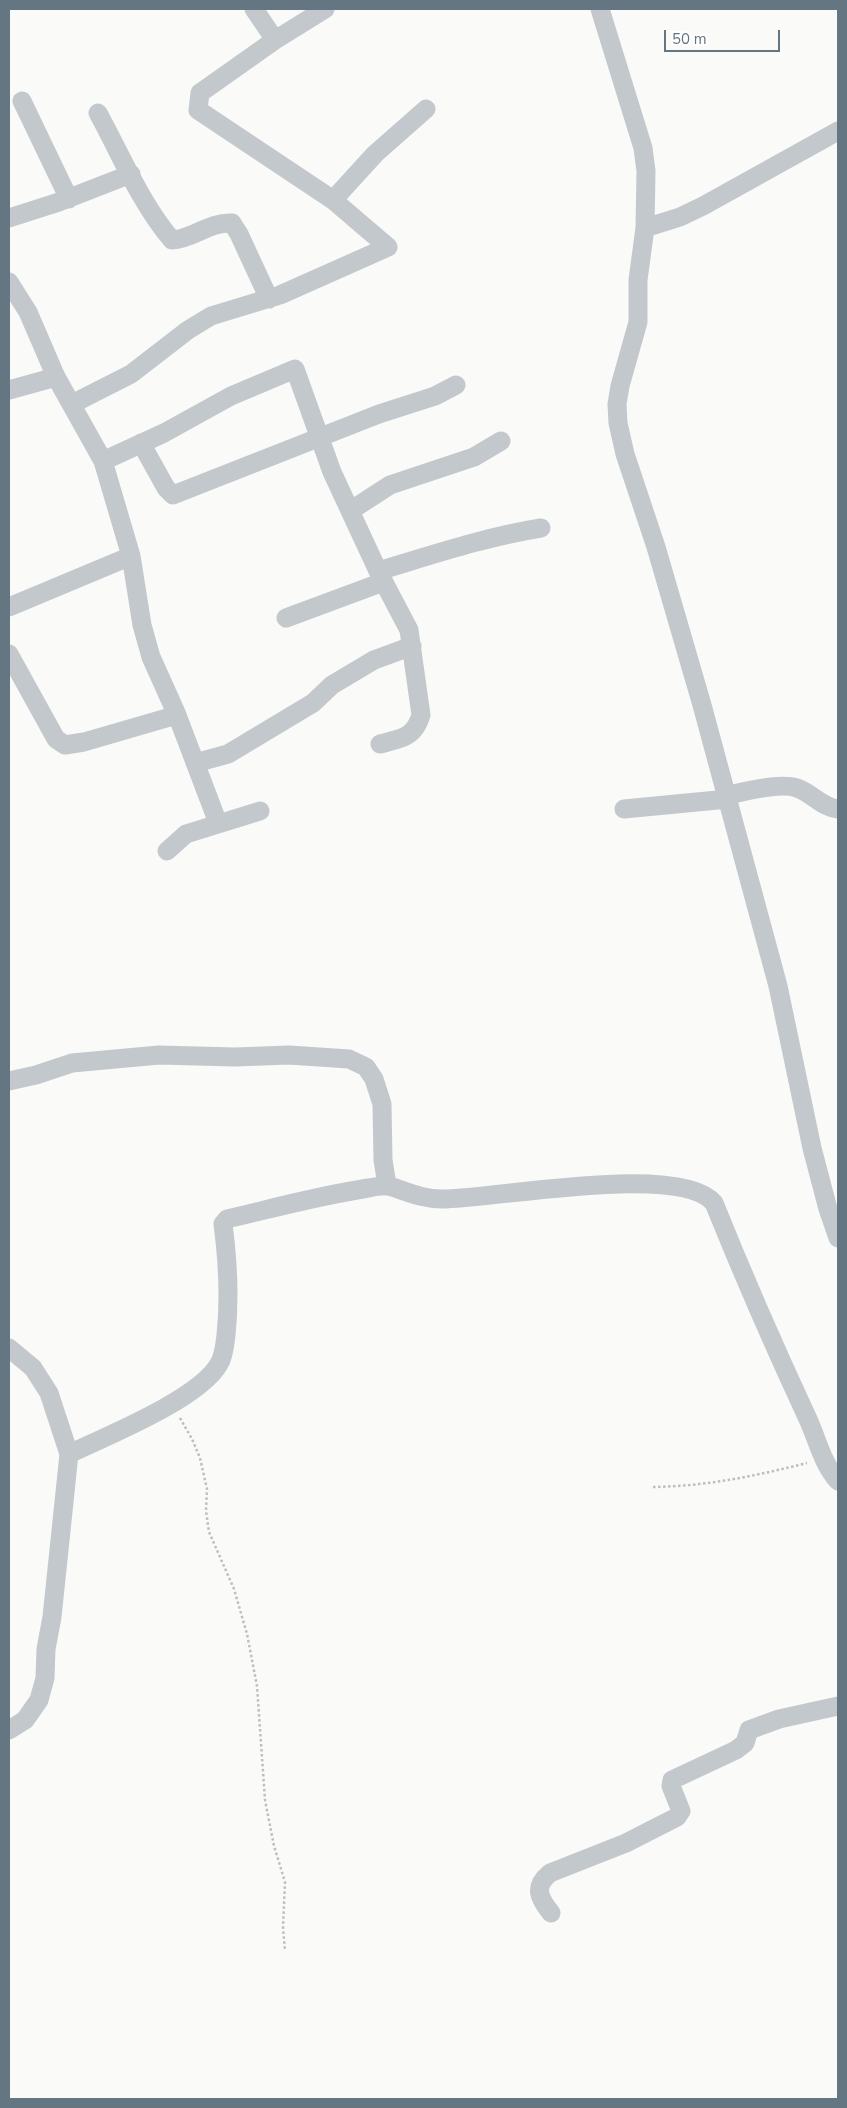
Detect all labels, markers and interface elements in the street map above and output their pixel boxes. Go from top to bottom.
scale bar [667,20,783,52]
text: 50 m [672,29,707,49]

